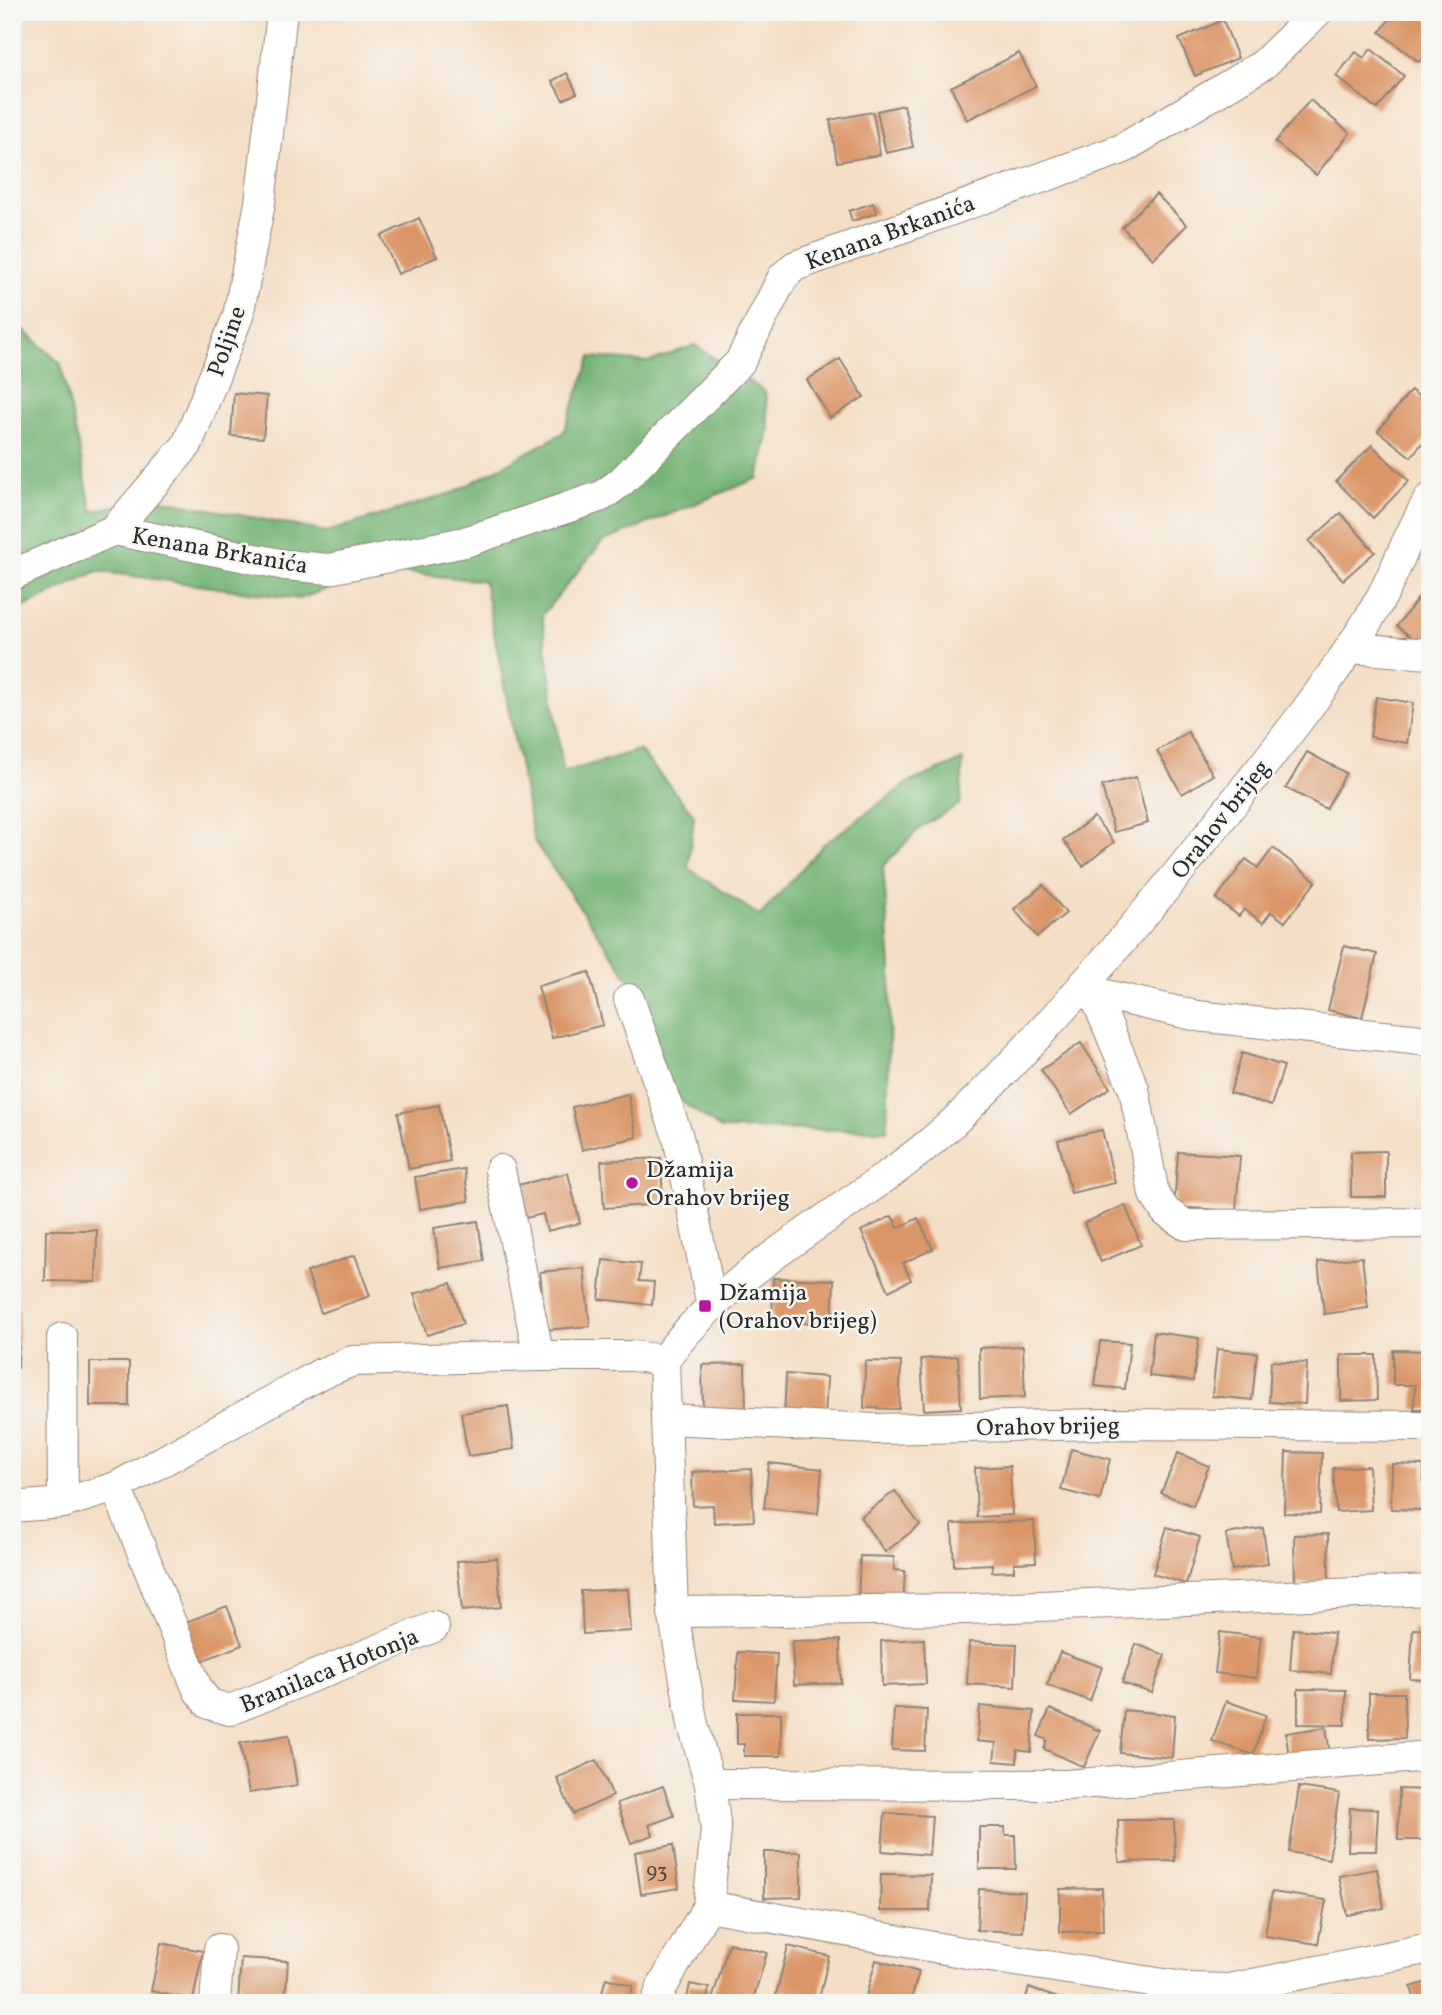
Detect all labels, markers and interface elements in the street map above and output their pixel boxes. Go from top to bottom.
street label: Kenana Brkanića [801,187,980,280]
street label: Poljine [200,302,256,382]
street label: Kenana Brkanića [129,520,310,584]
street label: Orahov brijeg [1164,753,1279,887]
place label: Džamija Orahov brijeg [646,1154,790,1216]
marker: Džamija Orahov brijeg [624,1175,640,1191]
place label: Džamija (Orahov brijeg) [719,1277,877,1339]
marker: Džamija (Orahov brijeg) [697,1298,713,1314]
street label: Orahov brijeg [976,1410,1120,1446]
street label: Branilaca Hotonja [235,1621,424,1723]
house number: 93 [646,1857,668,1886]

